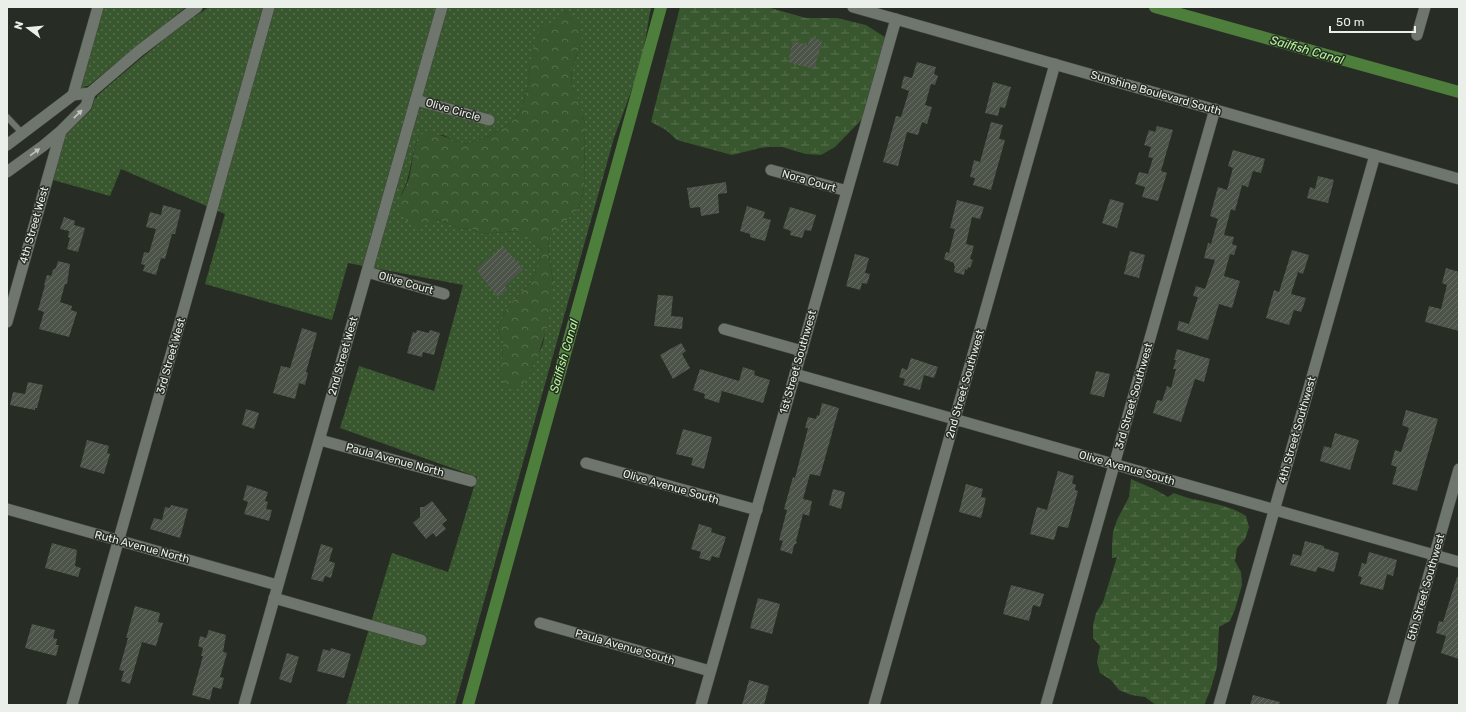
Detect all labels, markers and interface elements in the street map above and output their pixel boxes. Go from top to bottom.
north arrow [8,8,48,48]
scale bar [1330,8,1415,34]
text: 50 m [1336,15,1364,29]
text: N [12,20,26,31]
water label: Sailfish Canal [1269,33,1346,67]
street label: Sunshine Boulevard South [1089,68,1223,118]
street label: Olive Circle [424,96,482,124]
one-way arrow [73,109,83,119]
one-way arrow [29,148,40,156]
street label: Nora Court [781,167,838,195]
street label: 4th Street West [17,184,51,265]
street label: Olive Court [377,269,436,297]
street label: 1st Street Southwest [777,308,819,415]
street label: 2nd Street West [326,314,361,397]
street label: 3rd Street West [154,316,188,396]
water label: Sailfish Canal [547,317,581,394]
street label: 2nd Street Southwest [943,328,987,440]
street label: 3rd Street Southwest [1113,341,1156,451]
street label: 4th Street Southwest [1276,374,1319,485]
street label: Paula Avenue North [344,441,446,479]
street label: Olive Avenue South [1078,448,1176,488]
street label: Olive Avenue South [622,467,720,507]
street label: Ruth Avenue North [93,528,191,566]
street label: 5th Street Southwest [1405,532,1448,642]
street label: Paula Avenue South [574,627,676,667]

